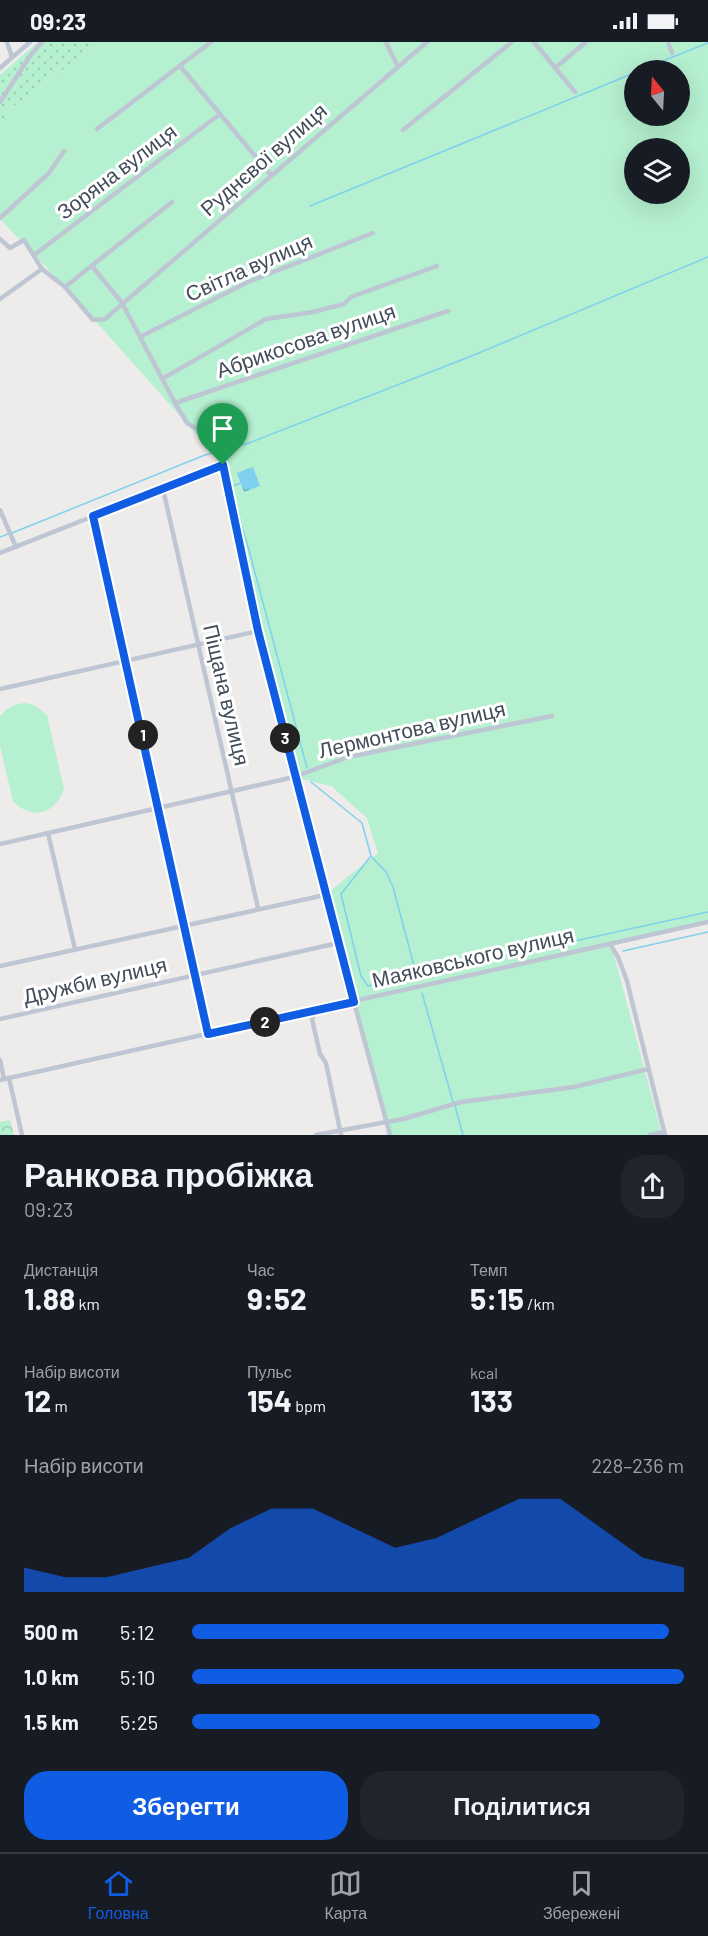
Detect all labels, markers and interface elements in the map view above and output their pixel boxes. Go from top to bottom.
text: 09:23 [30,8,86,34]
north arrow [624,60,690,126]
map controls [624,60,690,204]
street label: Руднєвої вулиця [195,97,331,221]
street label: Зоряна вулиця [52,118,181,224]
button: layers [624,138,690,204]
street label: Світла вулиця [181,227,316,306]
street label: Абрикосова вулиця [213,297,398,382]
pin [197,403,248,465]
icon: arrive [206,412,239,445]
street label: Піщана вулиця [199,622,256,768]
street label: Лермонтова вулиця [316,695,507,762]
pin: 1 [128,720,158,750]
pin: 3 [270,723,300,753]
text: 1 [140,725,146,744]
text: 3 [281,728,289,747]
street label: Маяковського вулиця [369,921,576,992]
street label: Дружби вулиця [20,951,169,1008]
pin: 2 [250,1007,280,1037]
text: 2 [261,1012,269,1031]
text: Ранкова пробіжка [24,1154,313,1194]
button: share [621,1155,684,1218]
text: 09:23 [24,1197,73,1221]
text: Дистанція [24,1260,98,1279]
text: Час [247,1260,275,1279]
text: Темп [470,1260,507,1279]
text: 1.88 [24,1280,75,1316]
text: 9:52 [247,1280,307,1316]
text: 5:15 [470,1280,524,1316]
text: km [75,1294,100,1313]
text: /km [524,1294,555,1313]
text: Набір висоти [24,1362,120,1381]
text: Пульс [247,1362,292,1381]
text: kcal [470,1363,498,1382]
text: 12 [24,1382,51,1418]
text: 154 [247,1382,292,1418]
text: 133 [470,1382,513,1418]
text: m [51,1396,68,1415]
text: bpm [292,1396,326,1415]
text: Набір висоти [24,1453,144,1477]
text: 228–236 m [591,1453,684,1477]
text: 500 m [24,1620,78,1644]
text: 5:12 [120,1620,155,1644]
text: 1.0 km [24,1665,79,1689]
text: 5:10 [120,1665,155,1689]
text: 1.5 km [24,1710,79,1734]
text: 5:25 [120,1710,158,1734]
button: Зберегти [24,1771,348,1840]
button: Поділитися [360,1771,684,1840]
tab: Головна [88,1867,149,1923]
tab: Карта [324,1867,367,1923]
tab: Збережені [543,1867,620,1923]

